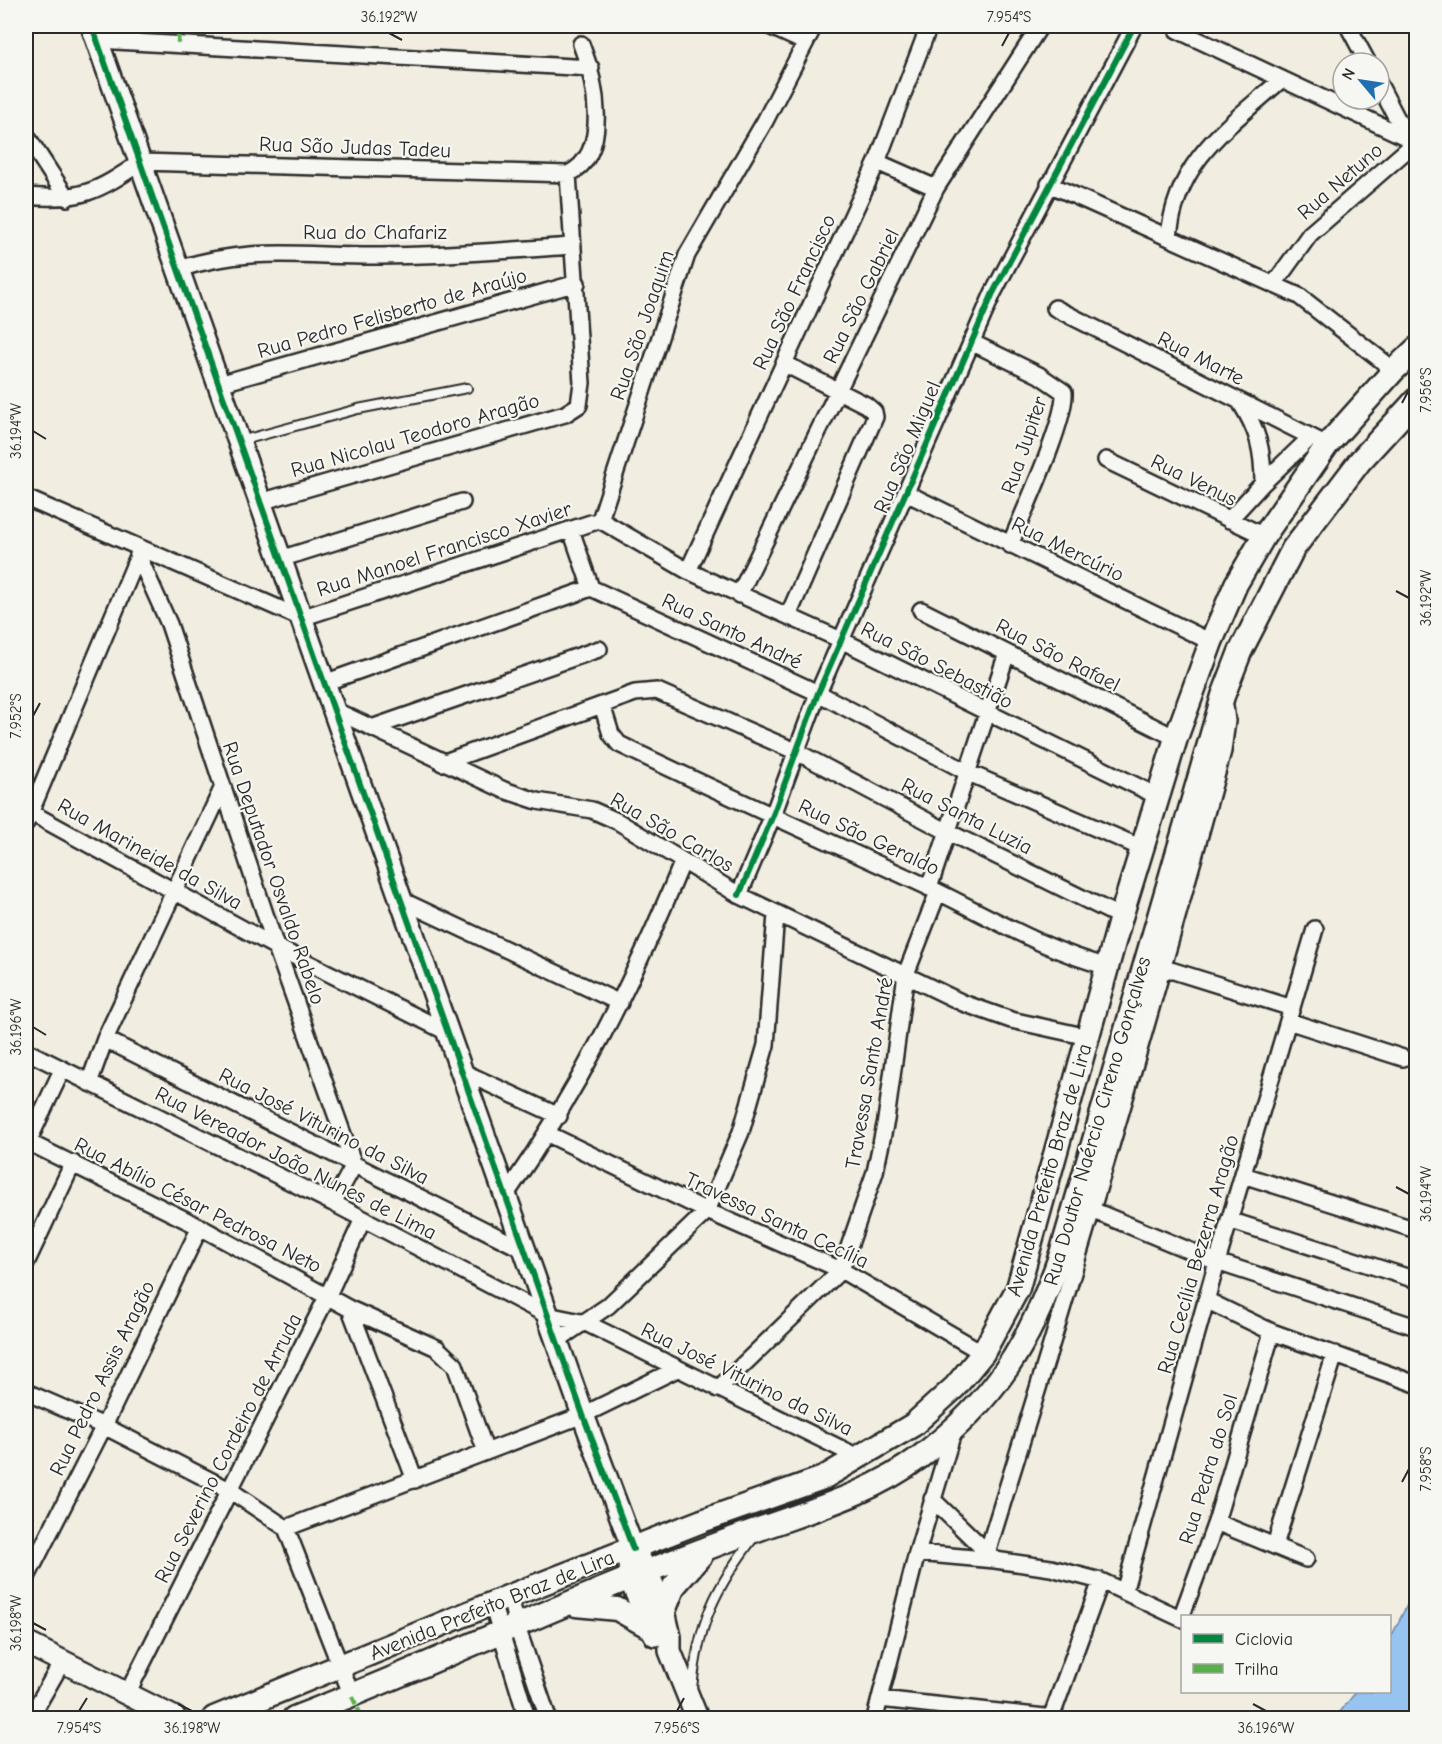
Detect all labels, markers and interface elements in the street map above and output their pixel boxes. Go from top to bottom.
text: 36.192°W [361,8,417,26]
text: 7.954°S [987,8,1031,26]
north arrow [1331,51,1391,111]
text: N [1338,65,1359,83]
street label: Rua São Judas Tadeu [259,132,451,162]
street label: Rua Netuno [1293,138,1387,224]
street label: Rua São Francisco [747,210,841,374]
street label: Rua do Chafariz [303,220,447,244]
street label: Rua São Gabriel [818,225,904,367]
street label: Rua São Joaquim [605,247,679,403]
street label: Rua Pedro Felisberto de Araújo [254,263,530,363]
street label: Rua Marte [1154,326,1248,390]
text: 7.956°S [1417,367,1435,413]
street label: Rua São Miguel [868,377,946,517]
street label: Rua Nicolau Teodoro Aragão [288,388,542,482]
street label: Rua Jupiter [996,392,1052,497]
text: 36.194°W [7,403,25,459]
street label: Rua Venus [1147,449,1241,511]
street label: Rua Manoel Francisco Xavier [314,496,575,602]
street label: Rua Mercúrio [1008,511,1128,587]
text: 36.192°W [1417,570,1435,626]
street label: Rua Santo André [658,588,806,674]
street label: Rua São Rafael [992,613,1124,697]
street label: Rua São Sebastião [857,616,1017,714]
text: 7.952°S [7,693,25,739]
street label: Rua Deputador Osvaldo Rabelo [218,738,330,1008]
street label: Rua Santa Luzia [897,773,1037,859]
street label: Rua São Carlos [606,787,738,877]
street label: Rua Marineide da Silva [54,793,246,915]
street label: Rua São Geraldo [795,794,943,880]
street label: Rua Doutor Naércio Cireno Gonçalves [1039,954,1155,1288]
street label: Travessa Santo André [840,975,898,1171]
text: 36.196°W [7,999,25,1055]
street label: Avenida Prefeito Braz de Lira [1001,1041,1097,1299]
street label: Rua José Viturino da Silva [215,1063,433,1189]
street label: Rua Vereador João Nunes de Lima [151,1081,441,1245]
street label: Rua Abílio César Pedrosa Neto [71,1132,325,1278]
street label: Rua Cecília Bezerra Aragão [1152,1132,1244,1376]
text: 36.194°W [1417,1166,1435,1222]
street label: Travessa Santa Cecília [681,1167,873,1273]
street label: Rua Pedro Assis Aragão [44,1277,160,1479]
street label: Rua Severino Cordeiro de Arruda [149,1309,307,1587]
street label: Rua José Viturino da Silva [637,1317,857,1441]
street label: Rua Pedra do Sol [1174,1391,1242,1547]
text: 7.958°S [1417,1446,1435,1492]
street label: Avenida Prefeito Braz de Lira [366,1545,618,1665]
text: 36.198°W [7,1595,25,1651]
legend [1181,1615,1391,1693]
text: Ciclovia [1235,1629,1293,1650]
text: Trilha [1235,1659,1279,1680]
text: 7.954°S [57,1719,101,1737]
text: 36.198°W [164,1719,220,1737]
text: 7.956°S [654,1719,700,1737]
text: 36.196°W [1238,1719,1294,1737]

